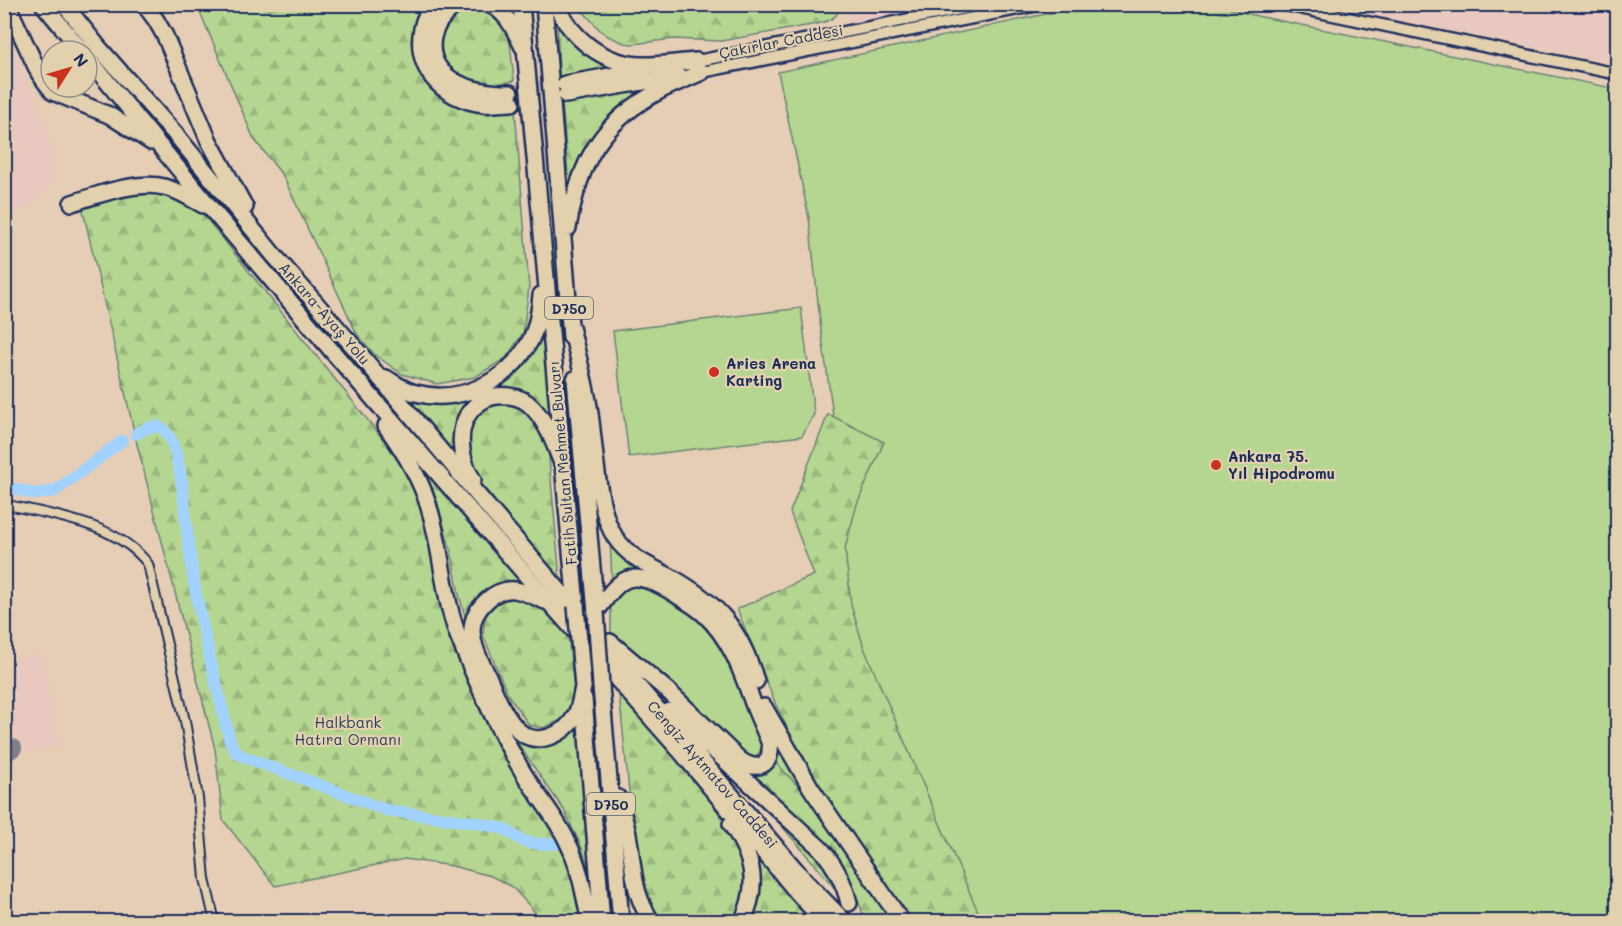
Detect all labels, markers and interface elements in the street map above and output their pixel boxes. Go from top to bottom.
street label: Çakırlar Caddesi [717,19,845,63]
north arrow [39,39,99,99]
text: N [69,48,93,71]
street label: Ankara-Ayaş Yolu [275,258,375,368]
road number: D750 [545,297,593,319]
place label: Aries Arena Karting [726,353,816,390]
street label: Fatih Sultan Mehmet Bulvarı [543,360,581,566]
marker: Aries Arena Karting [707,365,721,379]
place label: Ankara 75. Yıl Hipodromu [1228,446,1335,483]
marker: Ankara 75. Yıl Hipodromu [1209,458,1223,472]
street label: Cengiz Aytmatov Caddesi [643,696,783,852]
park label: Halkbank Hatıra Ormanı [295,712,401,749]
road number: D750 [587,793,635,815]

